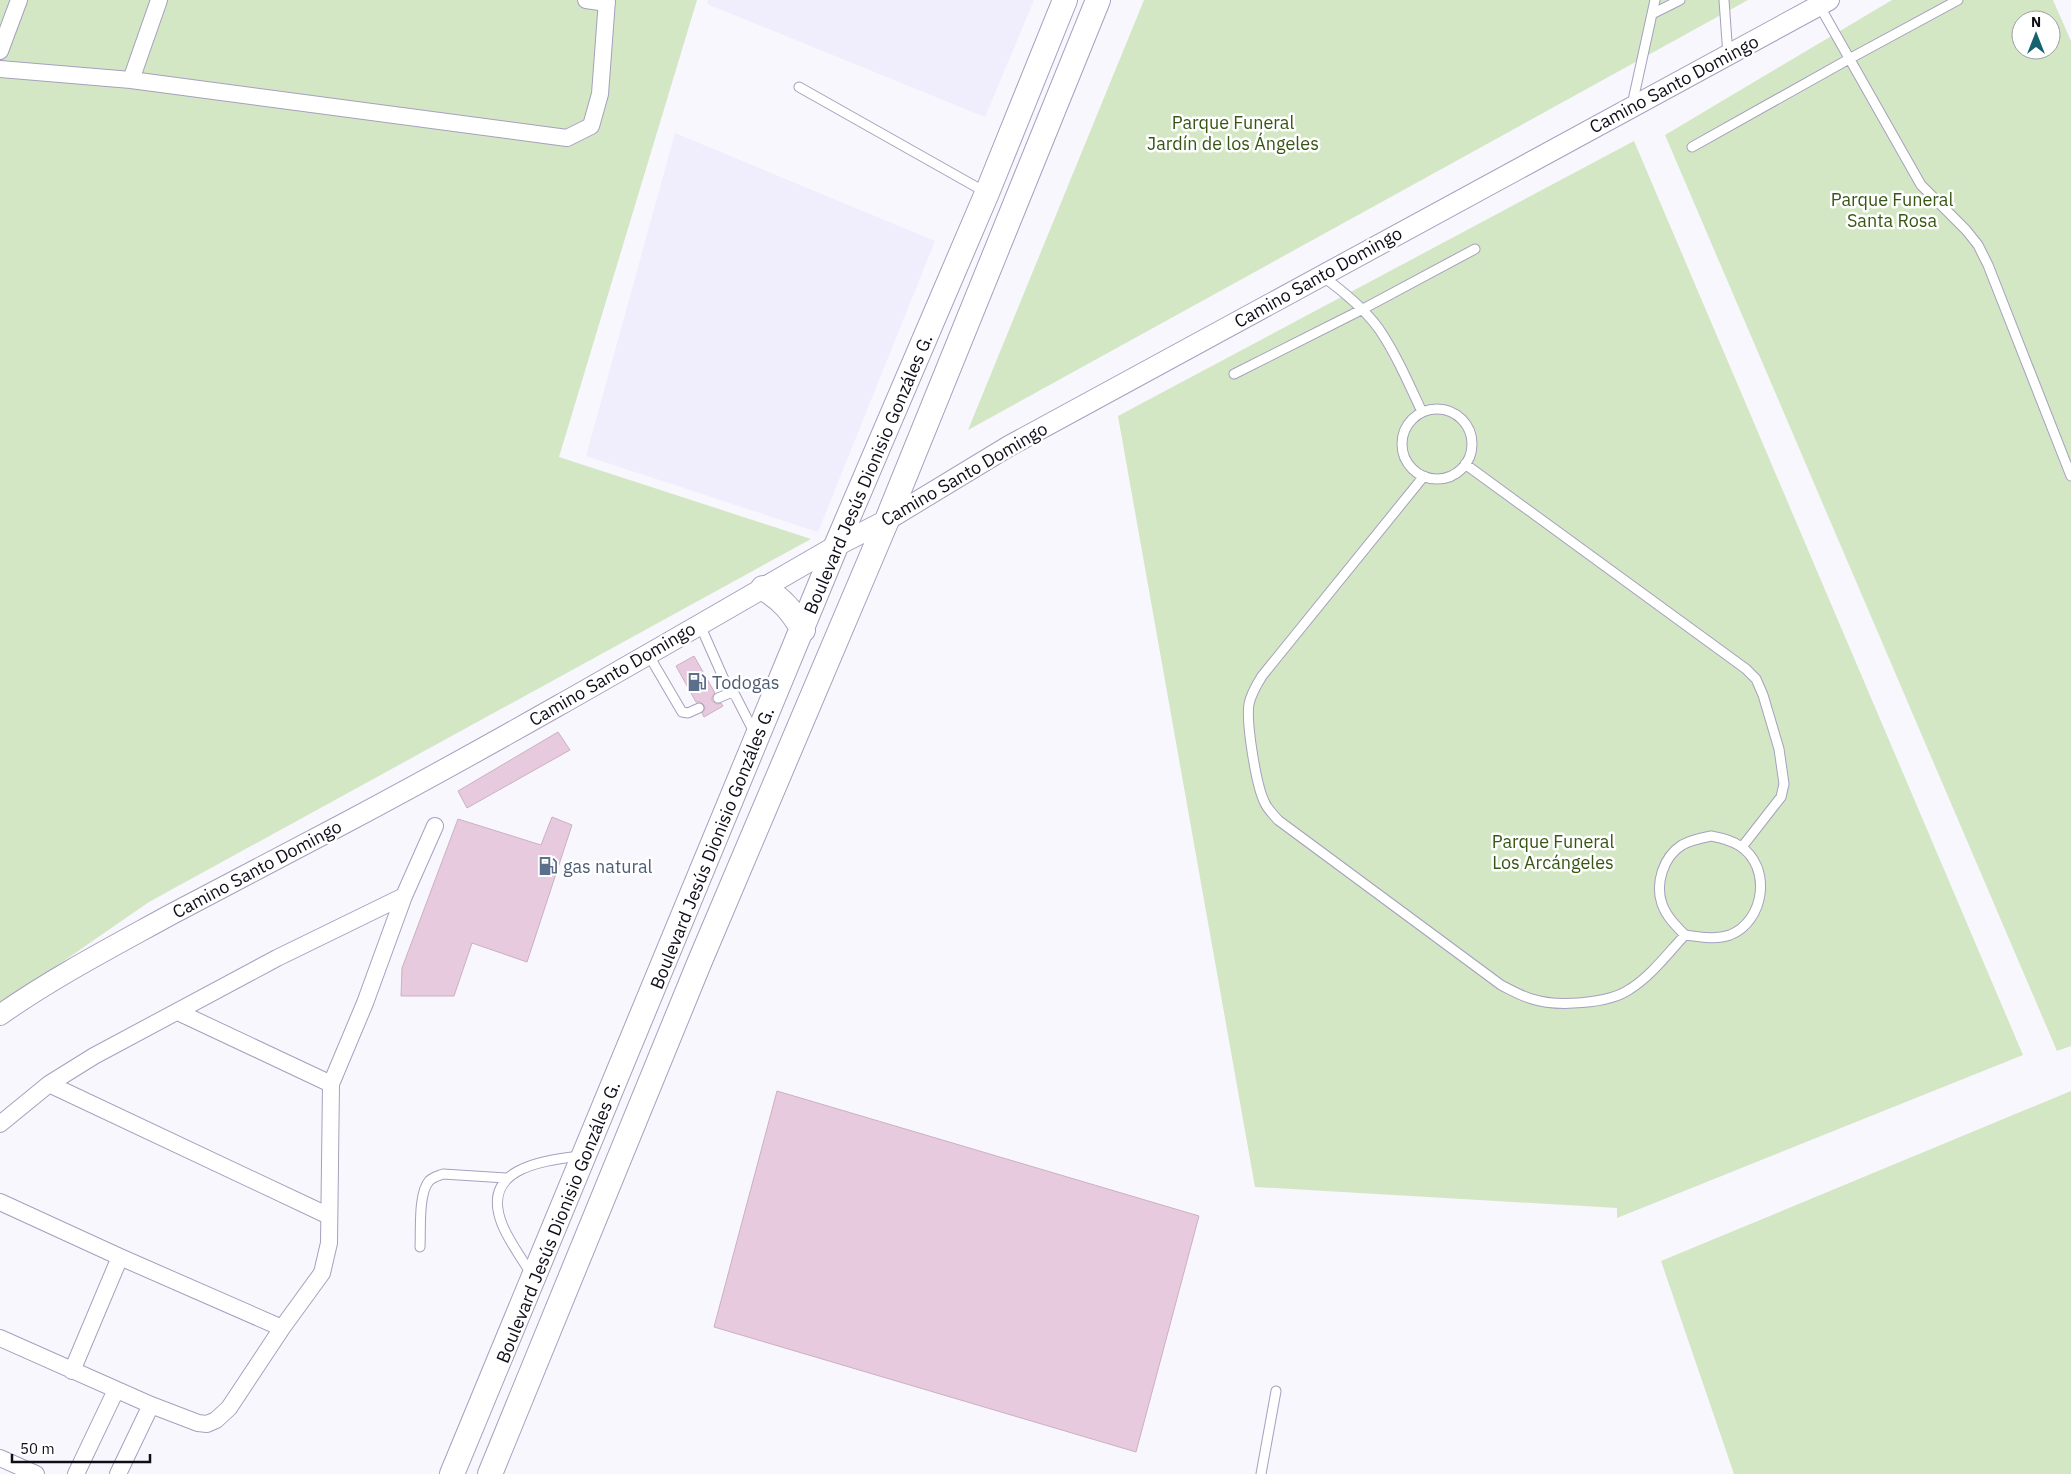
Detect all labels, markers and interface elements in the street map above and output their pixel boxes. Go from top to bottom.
north arrow [2011,10,2061,60]
text: N [2031,13,2041,31]
street label: Camino Santo Domingo [1585,30,1763,138]
park label: Parque Funeral Jardín de los Ángeles [1147,111,1319,155]
park label: Parque Funeral Santa Rosa [1831,188,1953,232]
street label: Camino Santo Domingo [1230,221,1406,333]
street label: Boulevard Jesús Dionisio Gonzáles G. [798,330,938,618]
street label: Camino Santo Domingo [877,417,1051,531]
street label: Camino Santo Domingo [525,617,699,731]
fuel station icon: Todogas [686,671,708,693]
place label: Todogas [712,671,780,694]
street label: Boulevard Jesús Dionisio Gonzáles G. [645,704,779,992]
street label: Camino Santo Domingo [168,815,346,923]
park label: Parque Funeral Los Arcángeles [1492,830,1614,874]
fuel station icon: gas natural [537,855,559,877]
place label: gas natural [563,855,653,878]
street label: Boulevard Jesús Dionisio Gonzáles G. [491,1078,625,1366]
scale bar [12,1432,150,1464]
text: 50 m [20,1439,55,1458]

